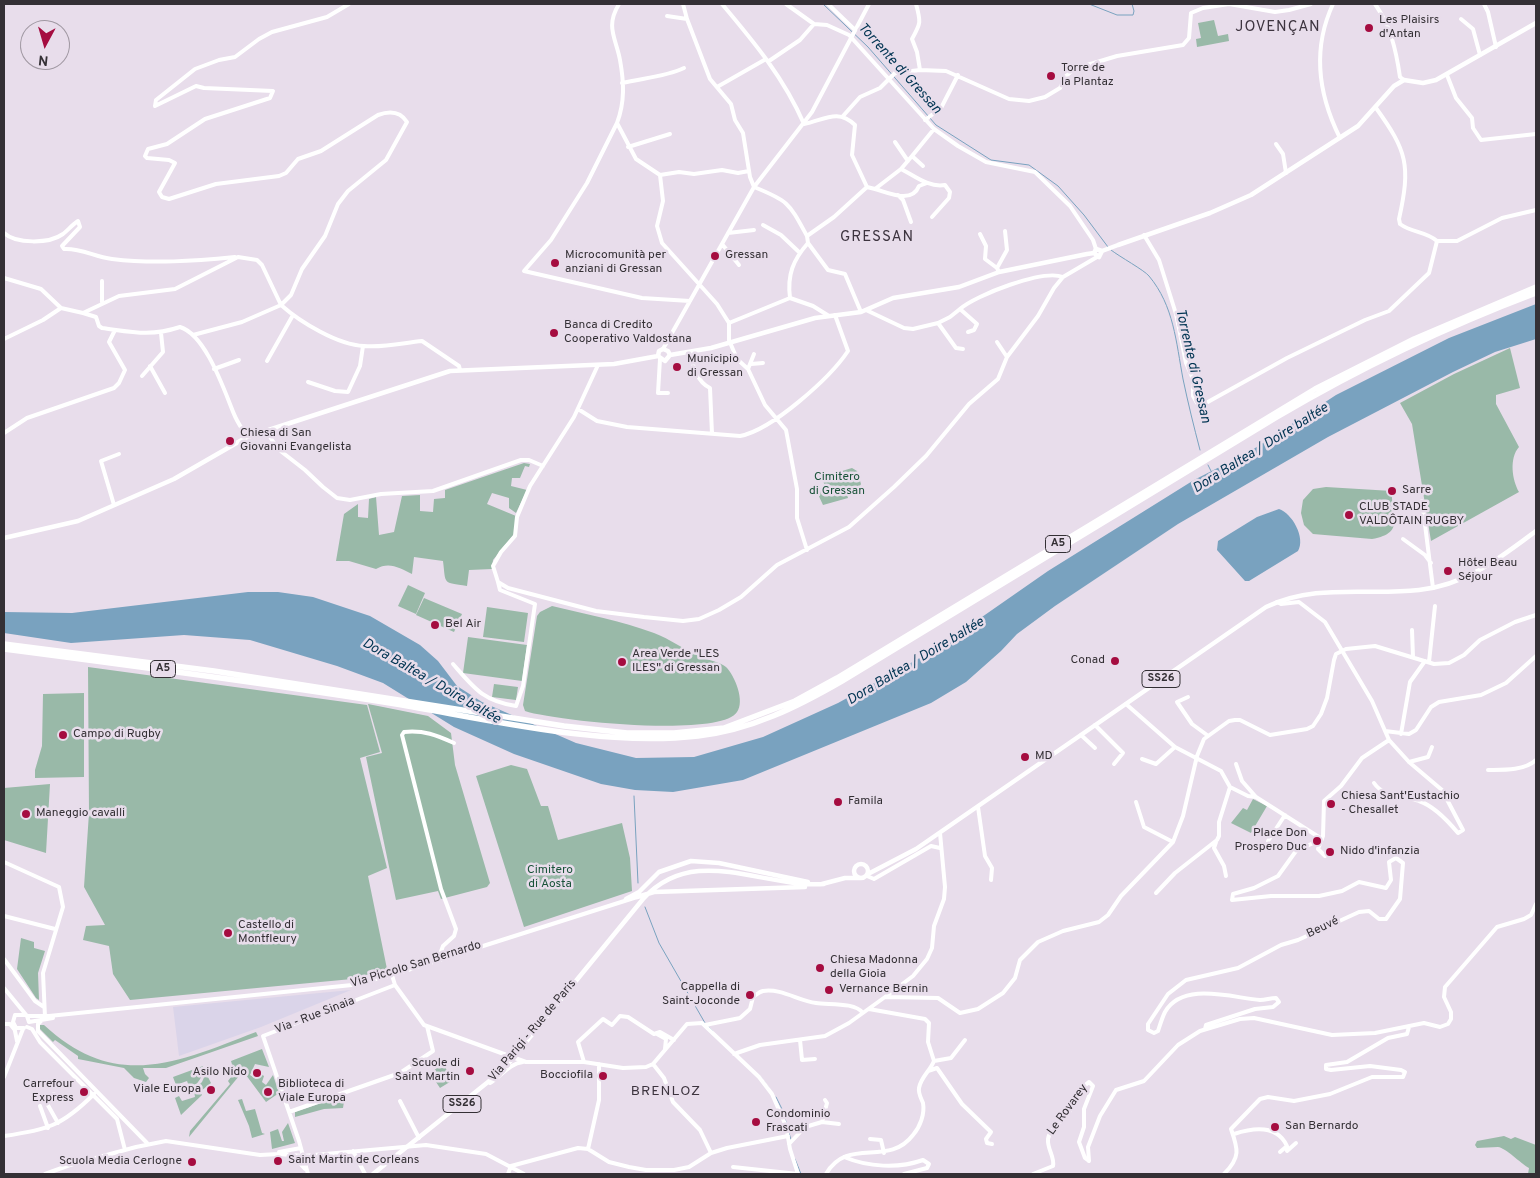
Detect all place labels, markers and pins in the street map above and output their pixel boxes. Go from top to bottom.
place label: Les Plaisirs d'Antan [1379,14,1439,42]
marker: Les Plaisirs d'Antan [1363,22,1375,34]
place label: Torre de la Plantaz [1061,62,1114,90]
marker: Torre de la Plantaz [1045,70,1057,82]
place label: Microcomunità per anziani di Gressan [565,249,666,277]
place label: Gressan [725,249,768,263]
marker: Gressan [709,250,721,262]
marker: Microcomunità per anziani di Gressan [549,257,561,269]
place label: Banca di Credito Cooperativo Valdostana [564,319,692,347]
marker: Banca di Credito Cooperativo Valdostana [548,327,560,339]
place label: Municipio di Gressan [687,353,743,381]
marker: Municipio di Gressan [671,361,683,373]
place label: Chiesa di San Giovanni Evangelista [240,427,351,455]
marker: Chiesa di San Giovanni Evangelista [224,435,236,447]
place label: Sarre [1402,484,1431,498]
marker: Sarre [1386,485,1398,497]
place label: CLUB STADE VALDÔTAIN RUGBY [1359,501,1464,529]
marker: CLUB STADE VALDÔTAIN RUGBY [1343,509,1355,521]
place label: Hôtel Beau Séjour [1458,557,1517,585]
marker: Hôtel Beau Séjour [1442,565,1454,577]
place label: Bel Air [445,618,481,632]
marker: Bel Air [429,619,441,631]
place label: Area Verde "LES ILES" di Gressan [632,648,720,676]
place label: Conad [1070,654,1105,668]
marker: Conad [1109,655,1121,667]
marker: Area Verde "LES ILES" di Gressan [616,656,628,668]
place label: Campo di Rugby [73,728,161,742]
marker: Campo di Rugby [57,729,69,741]
place label: MD [1035,750,1053,764]
marker: MD [1019,751,1031,763]
place label: Chiesa Sant'Eustachio - Chesallet [1341,790,1460,818]
place label: Famila [848,795,883,809]
marker: Famila [832,796,844,808]
marker: Chiesa Sant'Eustachio - Chesallet [1325,798,1337,810]
place label: Maneggio cavalli [36,807,125,821]
marker: Maneggio cavalli [20,808,32,820]
place label: Place Don Prospero Duc [1235,827,1307,855]
marker: Place Don Prospero Duc [1311,835,1323,847]
place label: Nido d'infanzia [1340,845,1420,859]
marker: Nido d'infanzia [1324,846,1336,858]
place label: Castello di Montfleury [238,919,297,947]
marker: Castello di Montfleury [222,927,234,939]
place label: Chiesa Madonna della Gioia [830,954,918,982]
marker: Chiesa Madonna della Gioia [814,962,826,974]
place label: Cappella di Saint-Joconde [662,981,740,1009]
place label: Vernance Bernin [839,983,928,997]
marker: Vernance Bernin [823,984,835,996]
marker: Cappella di Saint-Joconde [744,989,756,1001]
place label: Scuole di Saint Martin [395,1057,460,1085]
marker: Scuole di Saint Martin [464,1065,476,1077]
place label: Asilo Nido [193,1066,247,1080]
marker: Asilo Nido [251,1067,263,1079]
place label: Bocciofila [540,1069,593,1083]
marker: Bocciofila [597,1070,609,1082]
place label: Carrefour Express [23,1078,74,1106]
place label: Biblioteca di Viale Europa [278,1078,346,1106]
place label: Viale Europa [133,1083,201,1097]
marker: Viale Europa [205,1084,217,1096]
marker: Carrefour Express [78,1086,90,1098]
marker: Biblioteca di Viale Europa [262,1086,274,1098]
place label: Condominio Frascati [766,1108,830,1136]
marker: Condominio Frascati [750,1116,762,1128]
place label: San Bernardo [1285,1120,1358,1134]
marker: San Bernardo [1269,1121,1281,1133]
place label: Saint Martin de Corleans [288,1154,419,1168]
place label: Scuola Media Cerlogne [59,1155,182,1169]
marker: Saint Martin de Corleans [272,1155,284,1167]
marker: Scuola Media Cerlogne [186,1156,198,1168]

